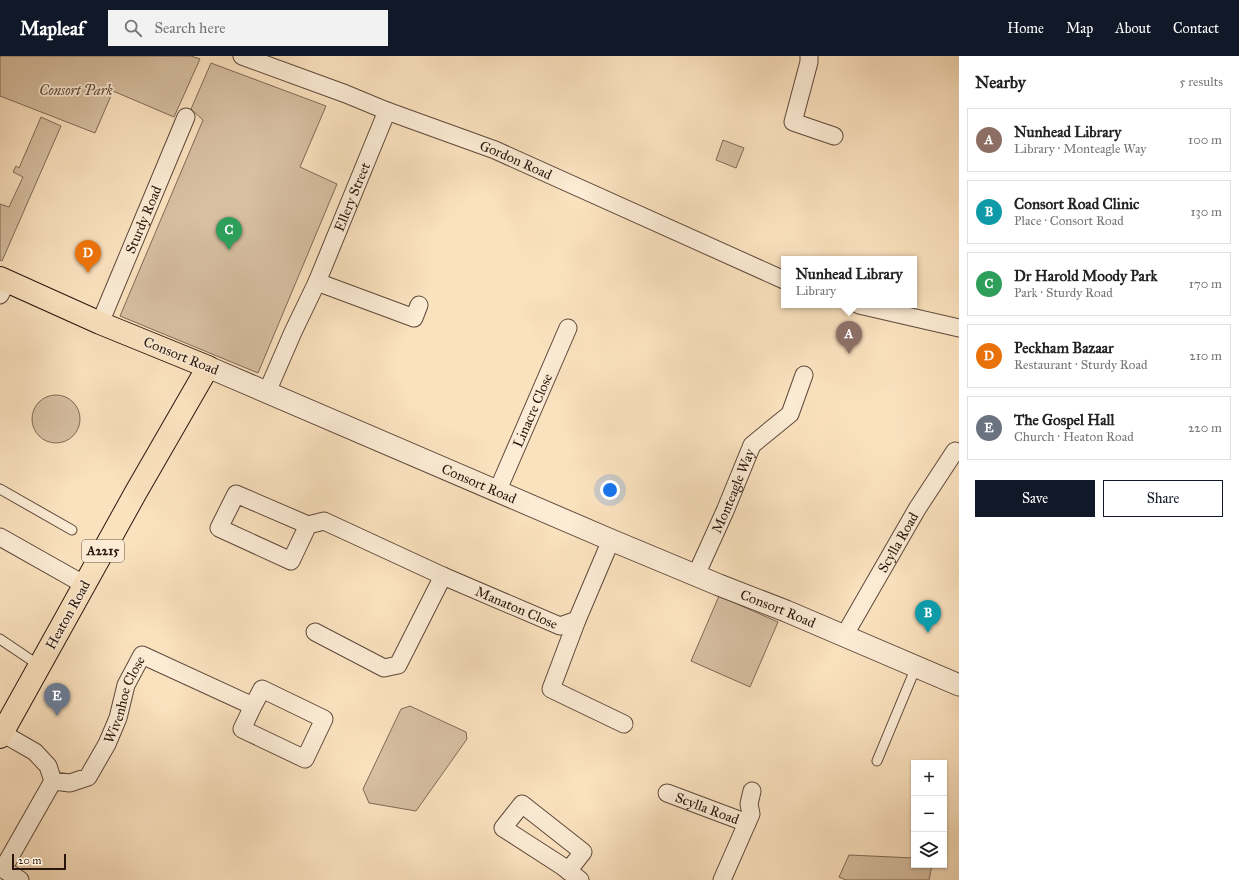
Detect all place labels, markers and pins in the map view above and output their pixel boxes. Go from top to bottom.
pin: C [216,217,242,250]
pin: D [75,240,101,273]
pin: A [836,321,862,354]
pin: B [915,600,941,633]
pin: E [44,683,70,716]

